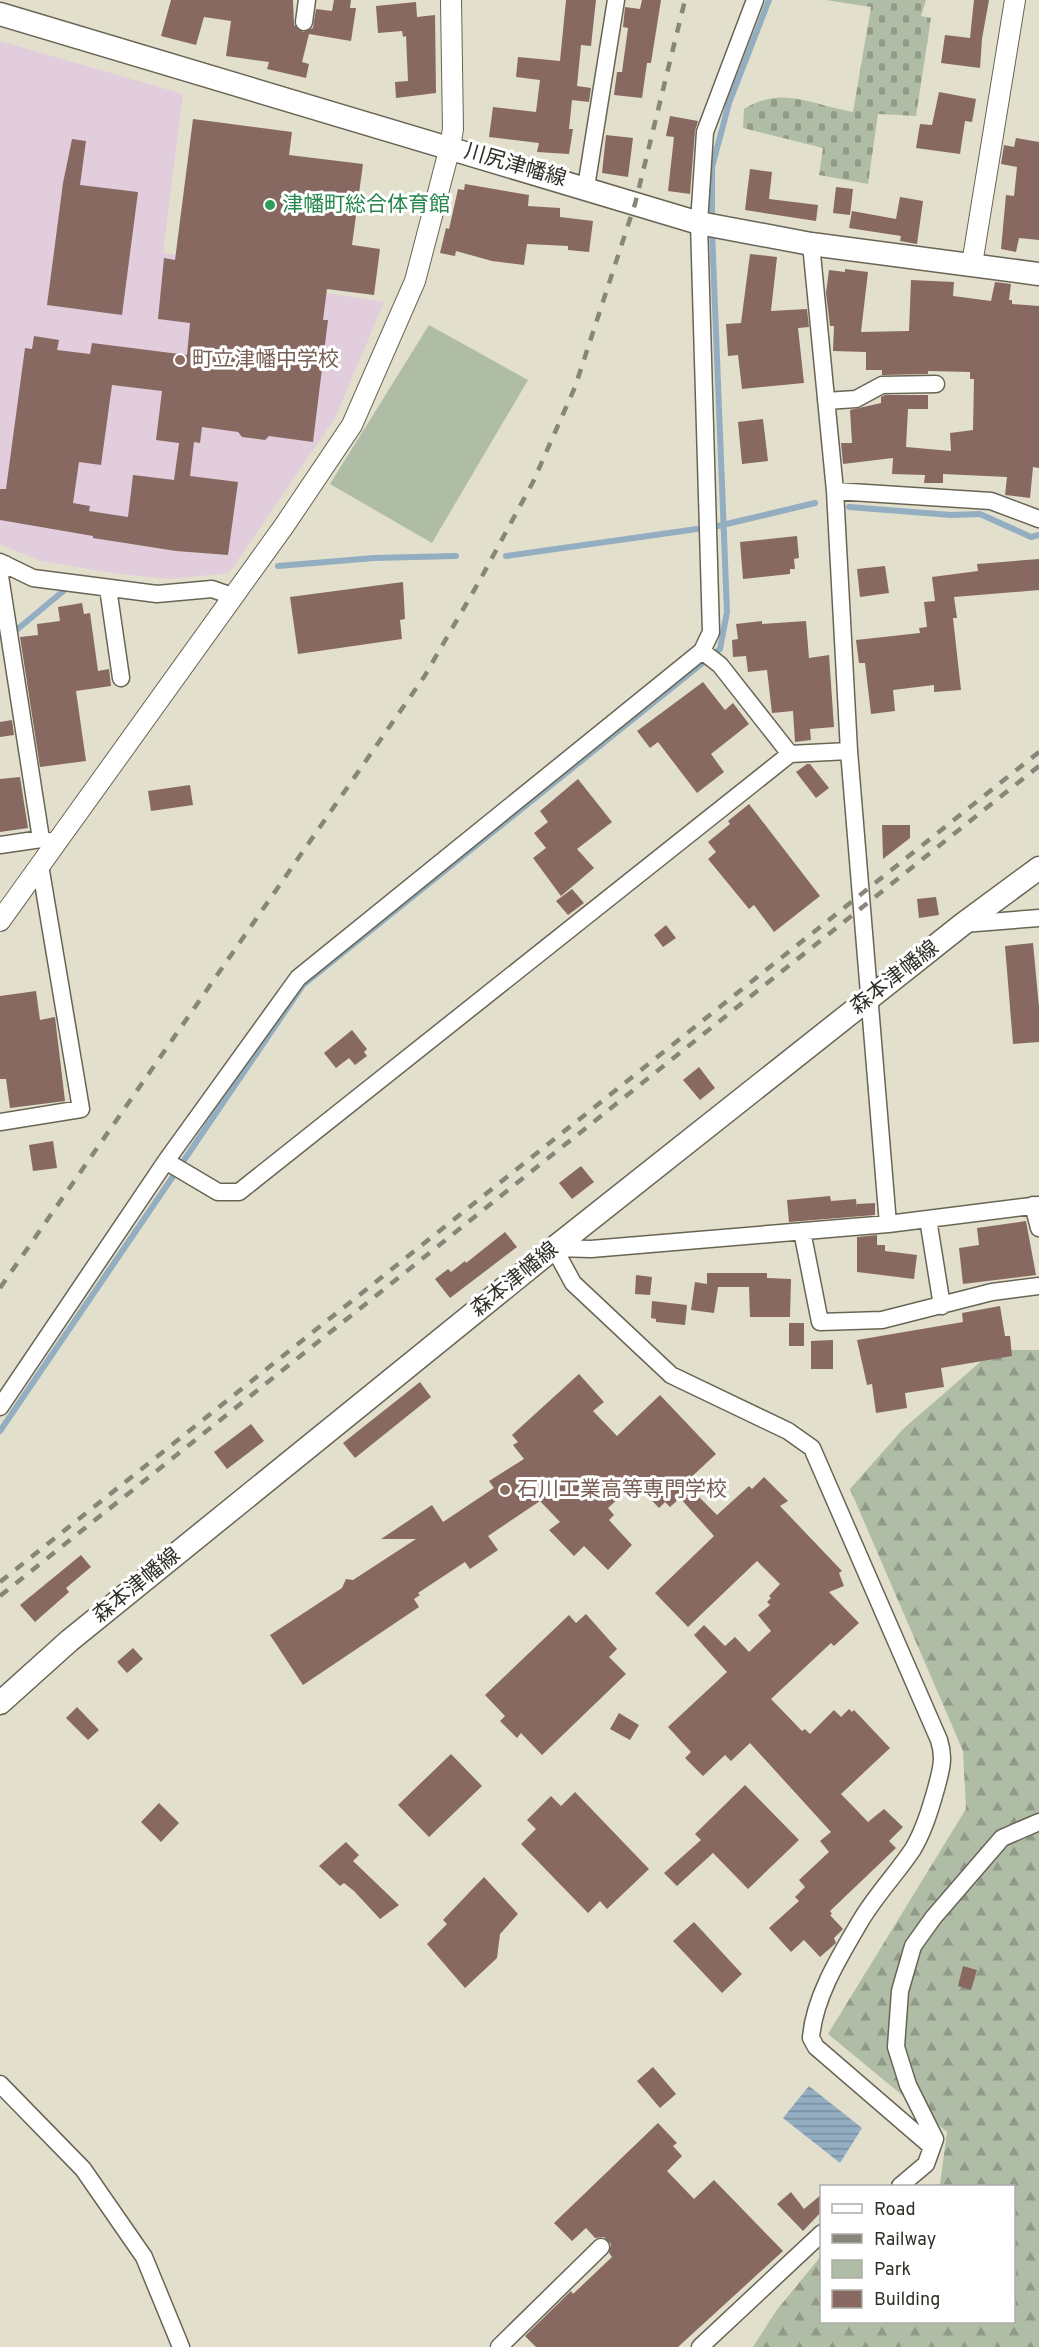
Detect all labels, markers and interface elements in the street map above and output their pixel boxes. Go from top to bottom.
street label: 川尻津幡線 [461,139,569,193]
place label: 津幡町総合体育館 [282,192,450,219]
marker: 津幡町総合体育館 [263,198,277,212]
place label: 町立津幡中学校 [192,347,339,374]
marker: 町立津幡中学校 [173,353,187,367]
street label: 森本津幡線 [845,935,945,1021]
street label: 森本津幡線 [466,1236,564,1324]
place label: 石川工業高等専門学校 [517,1477,727,1504]
marker: 石川工業高等専門学校 [498,1483,512,1497]
street label: 森本津幡線 [88,1542,186,1630]
legend [820,2185,1015,2323]
text: Road [874,2199,916,2222]
text: Railway [874,2229,936,2252]
text: Park [874,2259,911,2282]
text: Building [874,2289,940,2312]

